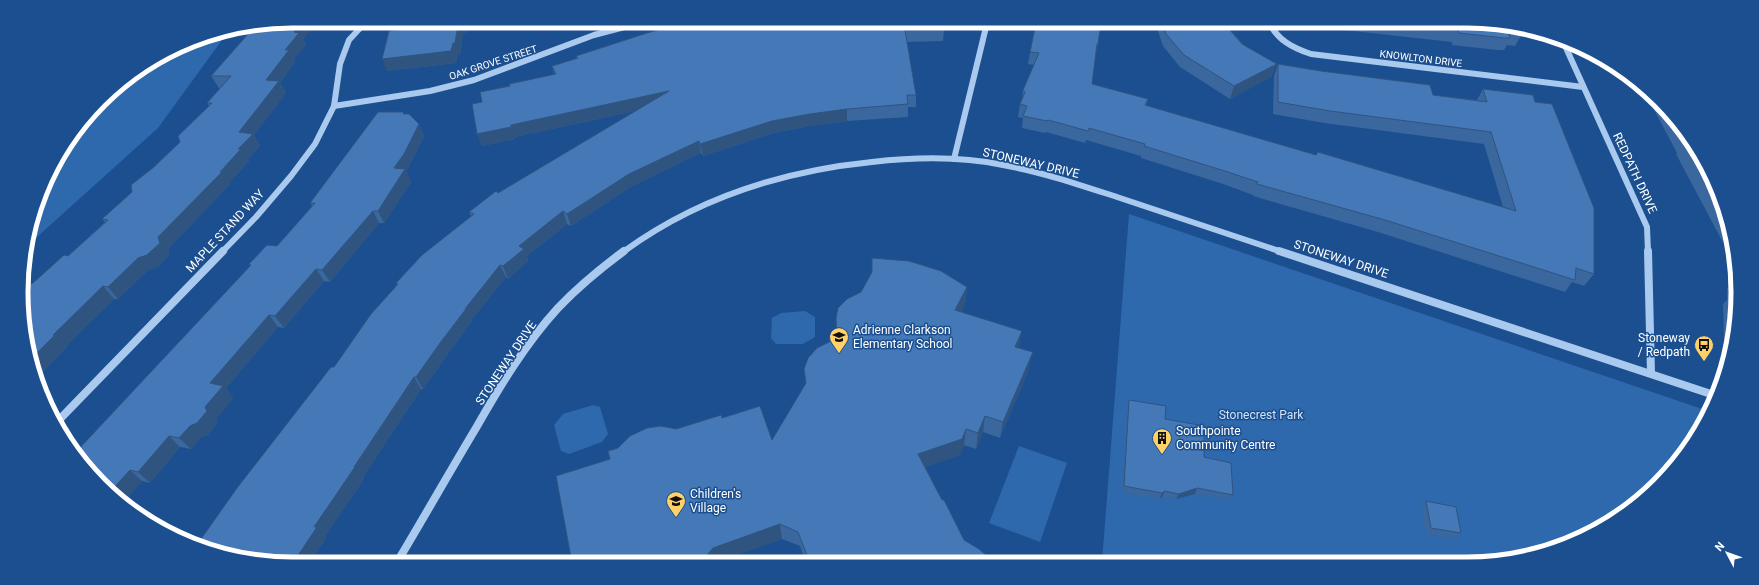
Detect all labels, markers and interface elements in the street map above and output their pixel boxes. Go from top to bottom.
street label: OAK GROVE STREET [448,43,539,82]
street label: KNOWLTON DRIVE [1379,48,1463,69]
street label: REDPATH DRIVE [1610,130,1660,216]
street label: STONEWAY DRIVE [981,145,1081,181]
street label: MAPLE STAND WAY [183,186,268,275]
street label: STONEWAY DRIVE [1292,237,1390,281]
street label: STONEWAY DRIVE [473,318,539,408]
place label: Adrienne Clarkson Elementary School [853,323,953,351]
school or university icon: Adrienne Clarkson Elementary School [828,326,850,354]
place label: Stoneway / Redpath [1638,331,1690,359]
bus stop icon: Stoneway / Redpath [1693,334,1715,362]
park label: Stonecrest Park [1219,408,1304,422]
place label: Southpointe Community Centre [1176,424,1276,452]
building icon: Southpointe Community Centre [1151,427,1173,455]
place label: Children's Village [690,487,741,515]
school or university icon: Children's Village [665,490,687,518]
north arrow [1707,533,1747,573]
text: N [1712,539,1727,554]

